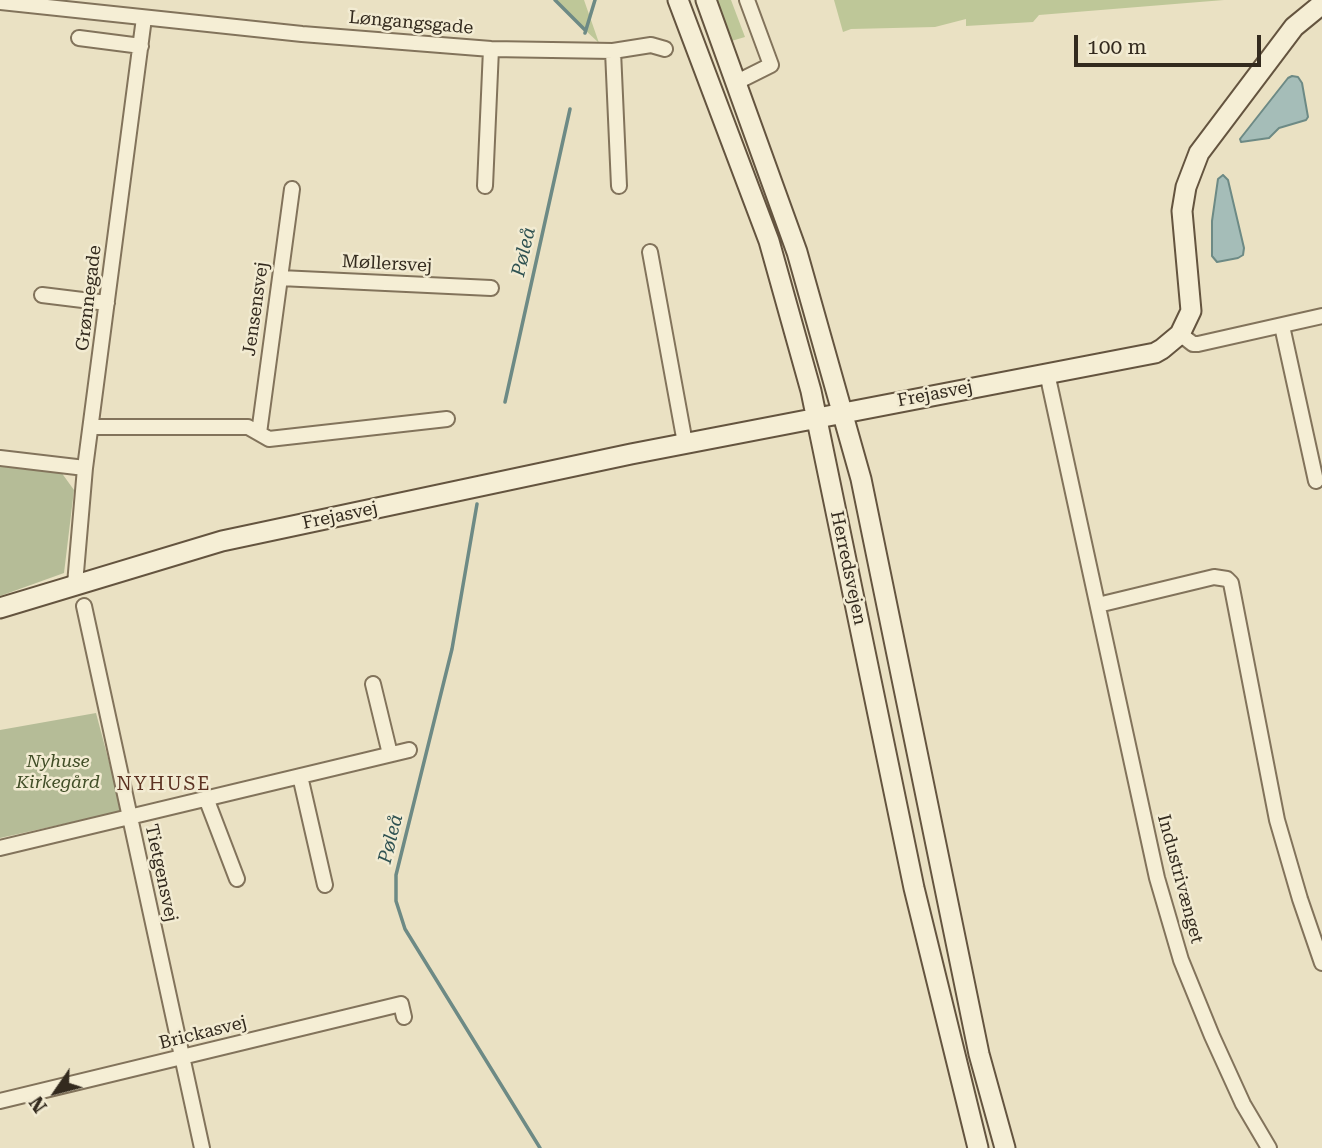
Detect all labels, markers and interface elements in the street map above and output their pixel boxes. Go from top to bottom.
street label: Løngangsgade [348,7,474,39]
scale bar [1077,21,1264,65]
text: 100 m [1087,35,1147,59]
water label: Pøleå [507,225,541,279]
street label: Grønnegade [72,244,106,352]
street label: Møllersvej [341,251,433,277]
street label: Jensensvej [239,260,273,358]
street label: Frejasvej [895,376,975,412]
street label: Frejasvej [300,497,380,535]
street label: Herredsvejen [825,509,871,627]
park label: Nyhuse Kirkegård [16,751,100,794]
district label: NYHUSE [117,773,211,795]
water label: Pøleå [374,812,408,866]
street label: Industrivænget [1152,812,1208,946]
street label: Tietgensvej [140,822,182,924]
street label: Brickasvej [157,1012,249,1054]
north arrow [21,1057,91,1127]
text: N [25,1092,52,1117]

